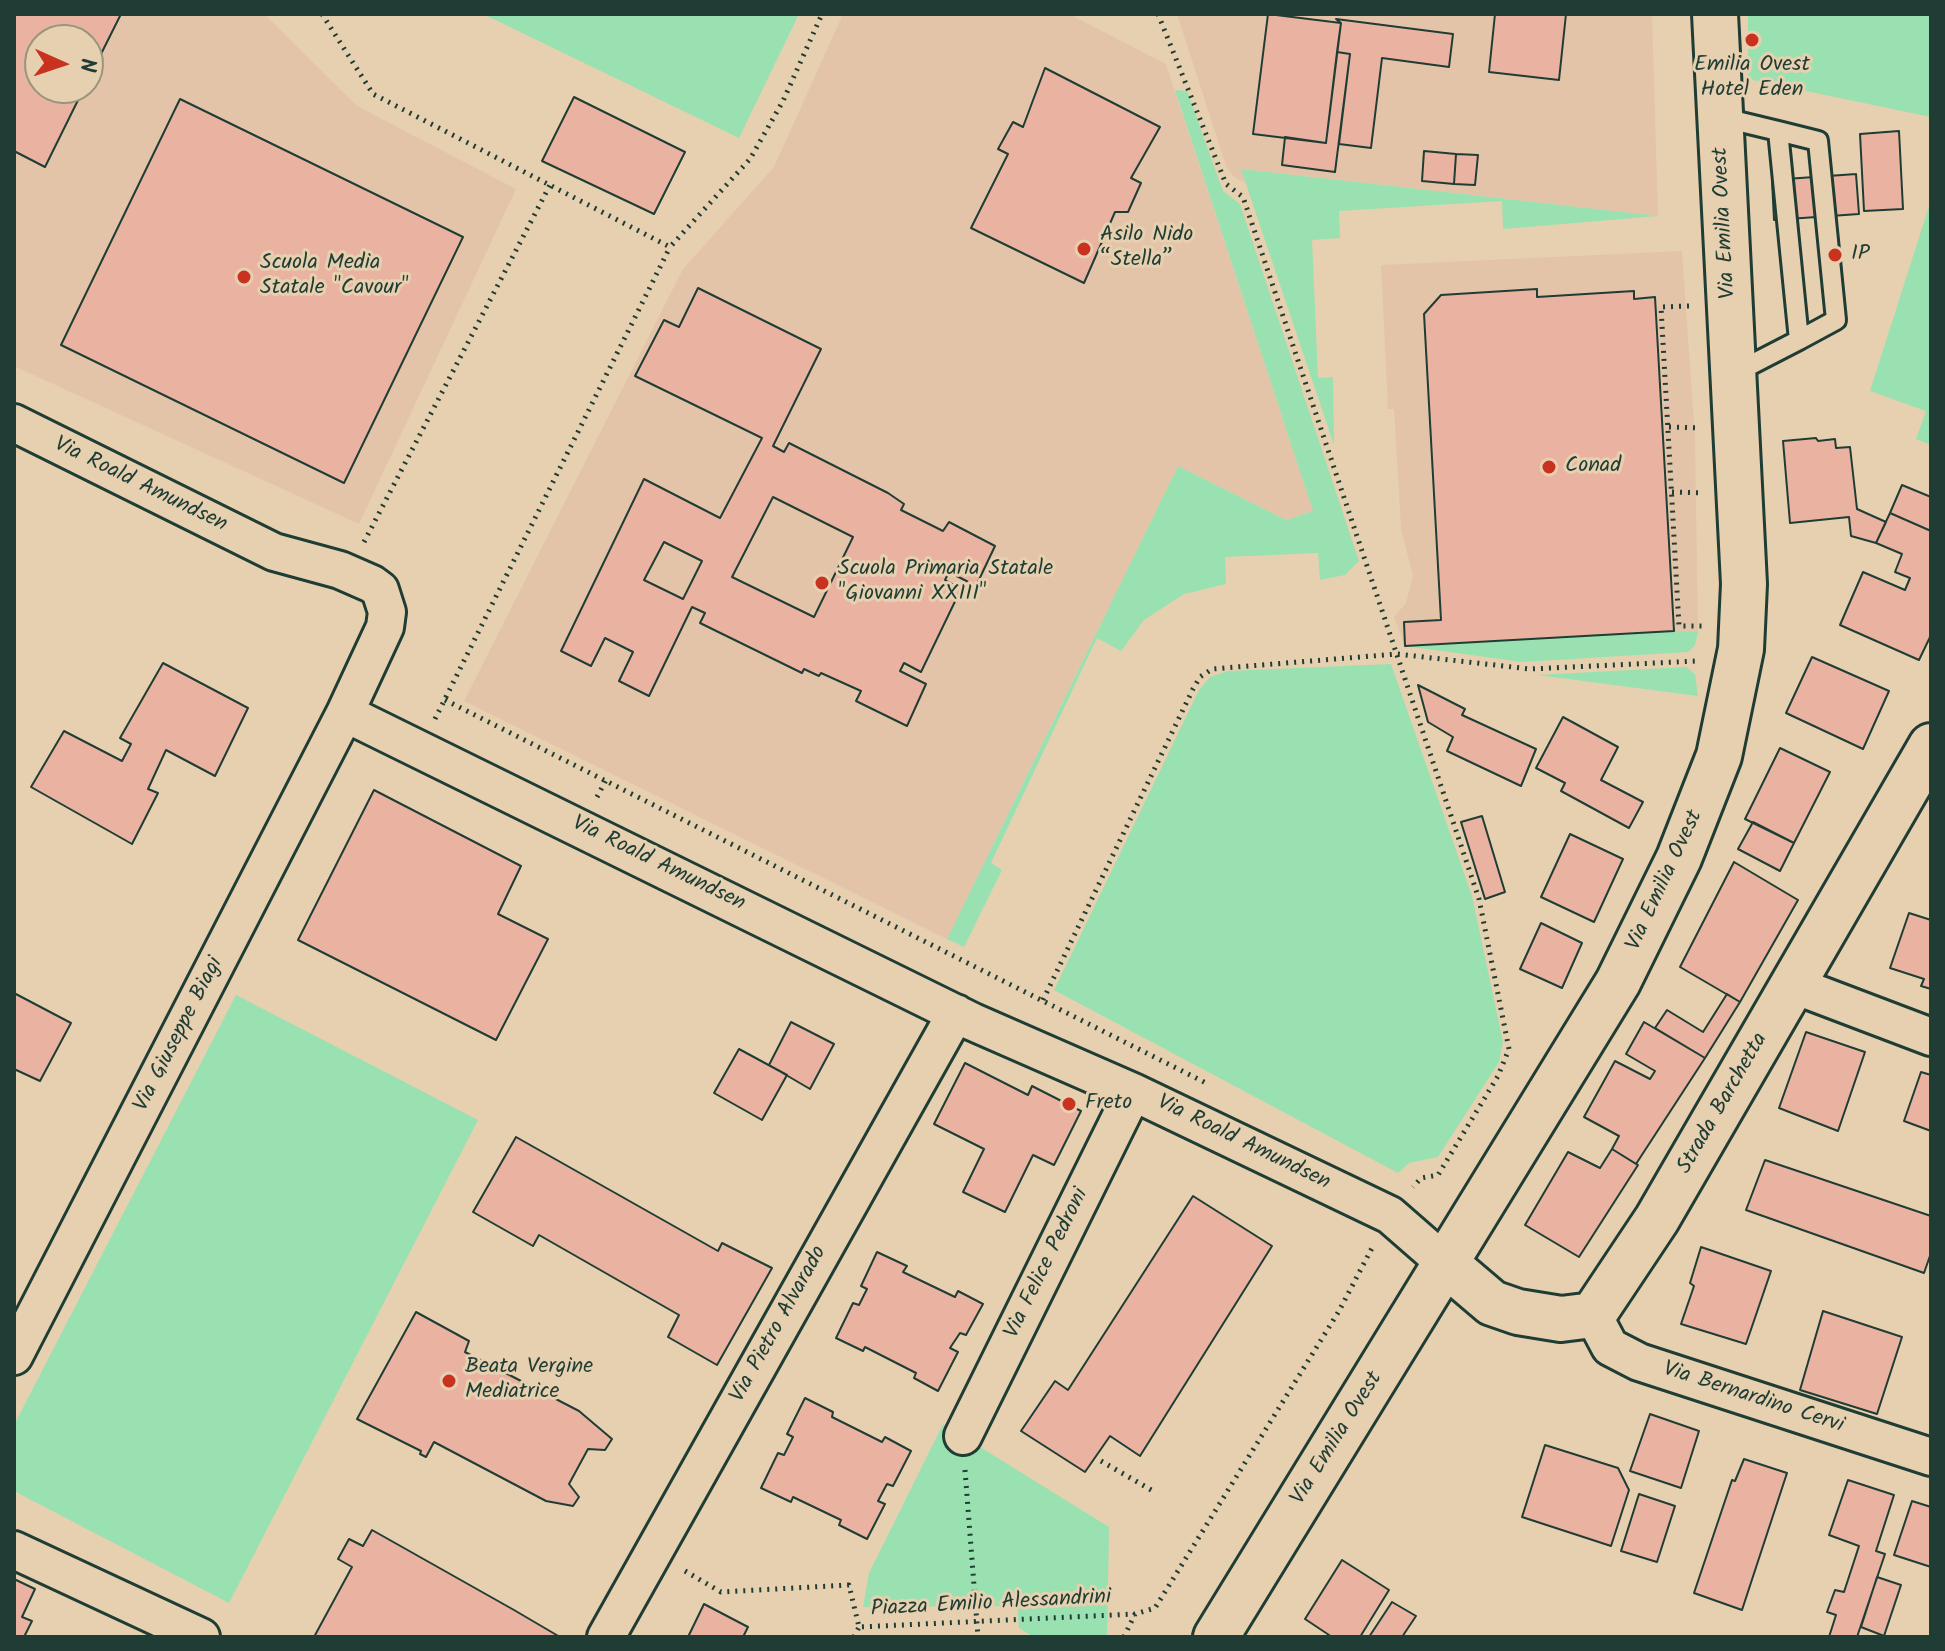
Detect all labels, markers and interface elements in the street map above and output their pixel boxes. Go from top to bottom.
north arrow [24,24,104,104]
marker: Emilia Ovest Hotel Eden [1743,31,1761,49]
place label: Emilia Ovest Hotel Eden [1694,53,1810,104]
text: N [69,57,104,73]
street label: Via Emilia Ovest [1709,146,1743,300]
place label: Asilo Nido “Stella” [1100,223,1193,274]
marker: Asilo Nido “Stella” [1075,240,1093,258]
place label: IP [1851,242,1870,268]
marker: IP [1826,246,1844,264]
place label: Scuola Media Statale "Cavour" [260,251,409,302]
marker: Scuola Media Statale "Cavour" [235,268,253,286]
street label: Via Roald Amundsen [49,433,231,539]
place label: Conad [1565,454,1621,480]
marker: Conad [1540,458,1558,476]
place label: Scuola Primaria Statale "Giovanni XXIII" [838,557,1053,608]
marker: Scuola Primaria Statale "Giovanni XXIII" [813,574,831,592]
street label: Via Emilia Ovest [1622,807,1710,955]
street label: Via Roald Amundsen [567,812,749,918]
street label: Via Giuseppe Biagi [130,953,230,1117]
street label: Strada Barchetta [1673,1029,1775,1179]
place label: Freto [1085,1091,1132,1117]
street label: Via Roald Amundsen [1152,1091,1334,1197]
marker: Freto [1060,1095,1078,1113]
street label: Via Felice Pedroni [1000,1185,1096,1343]
street label: Via Pietro Alvarado [726,1242,834,1408]
place label: Beata Vergine Mediatrice [465,1355,593,1406]
street label: Via Bernardino Cervi [1659,1357,1847,1441]
street label: Via Emilia Ovest [1287,1368,1389,1510]
marker: Beata Vergine Mediatrice [440,1372,458,1390]
street label: Piazza Emilio Alessandrini [870,1586,1112,1624]

